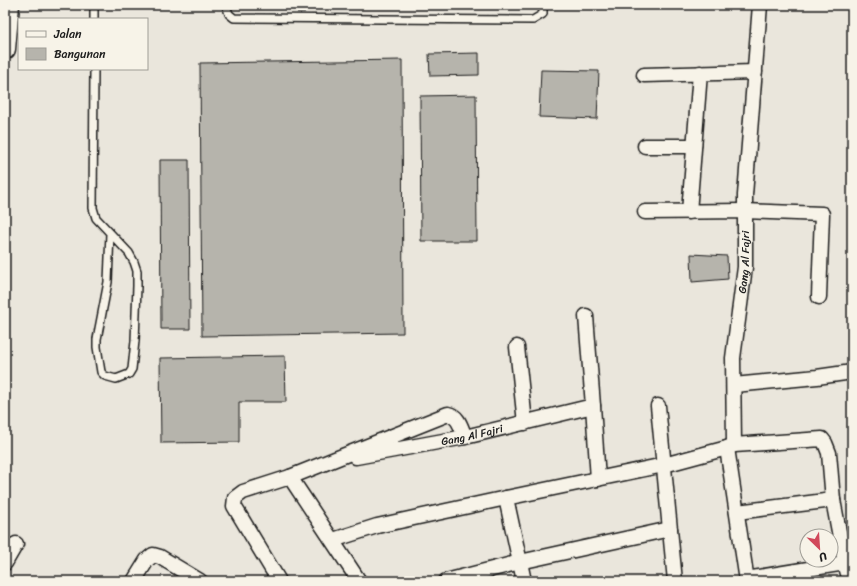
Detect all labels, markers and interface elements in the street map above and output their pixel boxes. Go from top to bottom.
legend [18,18,148,70]
text: Jalan [53,23,82,45]
text: Bangunan [54,43,106,65]
street label: Gang Al Fajri [732,230,755,294]
street label: Gang Al Fajri [440,418,506,451]
north arrow [799,528,839,568]
text: U [815,546,830,567]

